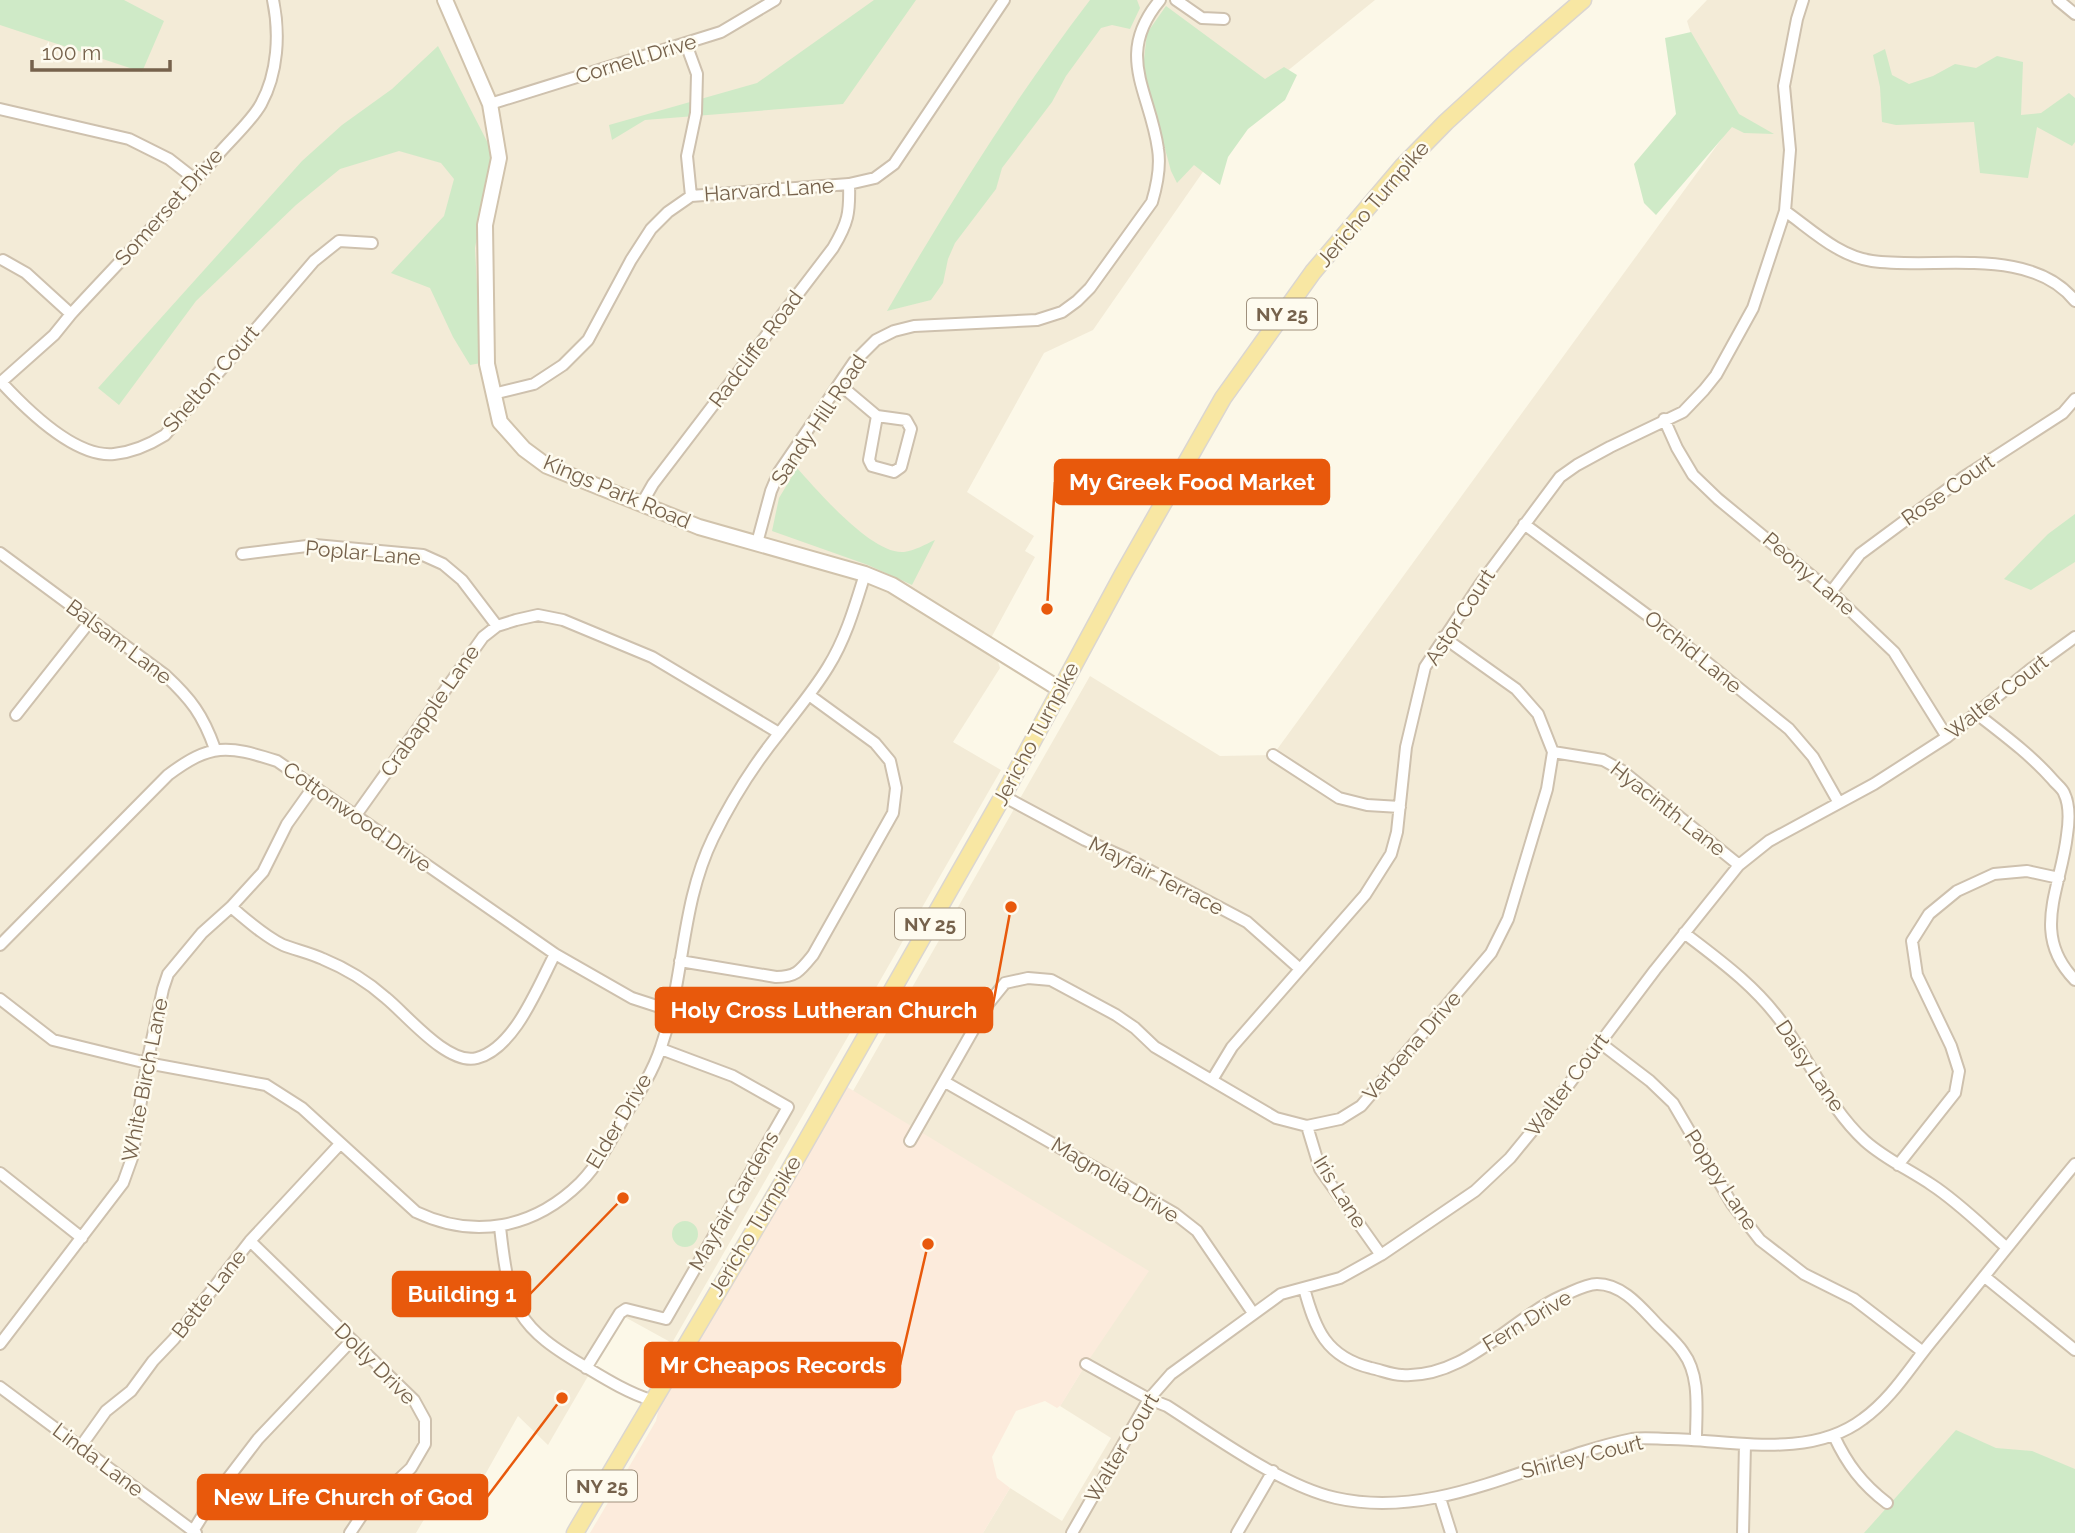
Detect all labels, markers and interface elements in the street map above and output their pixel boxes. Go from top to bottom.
scale bar [32,28,170,72]
street label: Cornell Drive [572,28,699,89]
text: 100 m [42,40,101,65]
street label: Jericho Turnpike [1311,136,1434,272]
street label: Somerset Drive [109,143,228,270]
street label: Harvard Lane [703,172,835,207]
street label: Radcliffe Road [704,285,808,412]
road number: NY 25 [1247,298,1317,330]
street label: Shelton Court [157,320,264,437]
street label: Sandy Hill Road [766,350,872,490]
street label: Kings Park Road [540,449,695,534]
street label: Rose Court [1897,449,1999,531]
callout: My Greek Food Market [1055,460,1329,504]
text: My Greek Food Market [1069,468,1315,495]
street label: Peony Lane [1758,527,1861,620]
street label: Poplar Lane [304,535,422,570]
street label: Astor Court [1419,564,1500,669]
street label: Balsam Lane [62,594,177,689]
street label: Orchid Lane [1640,605,1747,698]
street label: Crabapple Lane [375,640,484,781]
street label: Walter Court [1940,649,2053,744]
street label: Jericho Turnpike [987,658,1084,810]
street label: Cottonwood Drive [278,756,436,877]
street label: Hyacinth Lane [1606,756,1731,861]
street label: Mayfair Terrace [1085,831,1228,920]
road number: NY 25 [895,908,965,940]
street label: Verbena Drive [1357,986,1466,1106]
callout: Holy Cross Lutheran Church [656,988,992,1032]
street label: White Birch Lane [116,996,173,1164]
text: Holy Cross Lutheran Church [671,996,977,1023]
street label: Daisy Lane [1771,1015,1850,1116]
street label: Walter Court [1520,1028,1614,1141]
street label: Elder Drive [580,1069,657,1173]
street label: Poppy Lane [1680,1125,1763,1235]
street label: Mayfair Gardens [683,1126,784,1275]
street label: Magnolia Drive [1047,1132,1184,1228]
street label: Jericho Turnpike [703,1151,806,1300]
street label: Iris Lane [1308,1151,1372,1233]
street label: Bette Lane [166,1244,251,1343]
callout: Building 1 [393,1272,530,1316]
text: Building 1 [407,1280,517,1307]
street label: Fern Drive [1478,1284,1576,1357]
street label: Dolly Drive [329,1318,421,1410]
callout: Mr Cheapos Records [645,1343,900,1387]
text: Mr Cheapos Records [660,1351,886,1378]
street label: Walter Court [1079,1388,1164,1507]
street label: Linda Lane [48,1417,149,1502]
street label: Shirley Court [1518,1429,1645,1484]
road number: NY 25 [567,1470,637,1502]
callout: New Life Church of God [198,1475,487,1519]
text: New Life Church of God [213,1483,473,1510]

